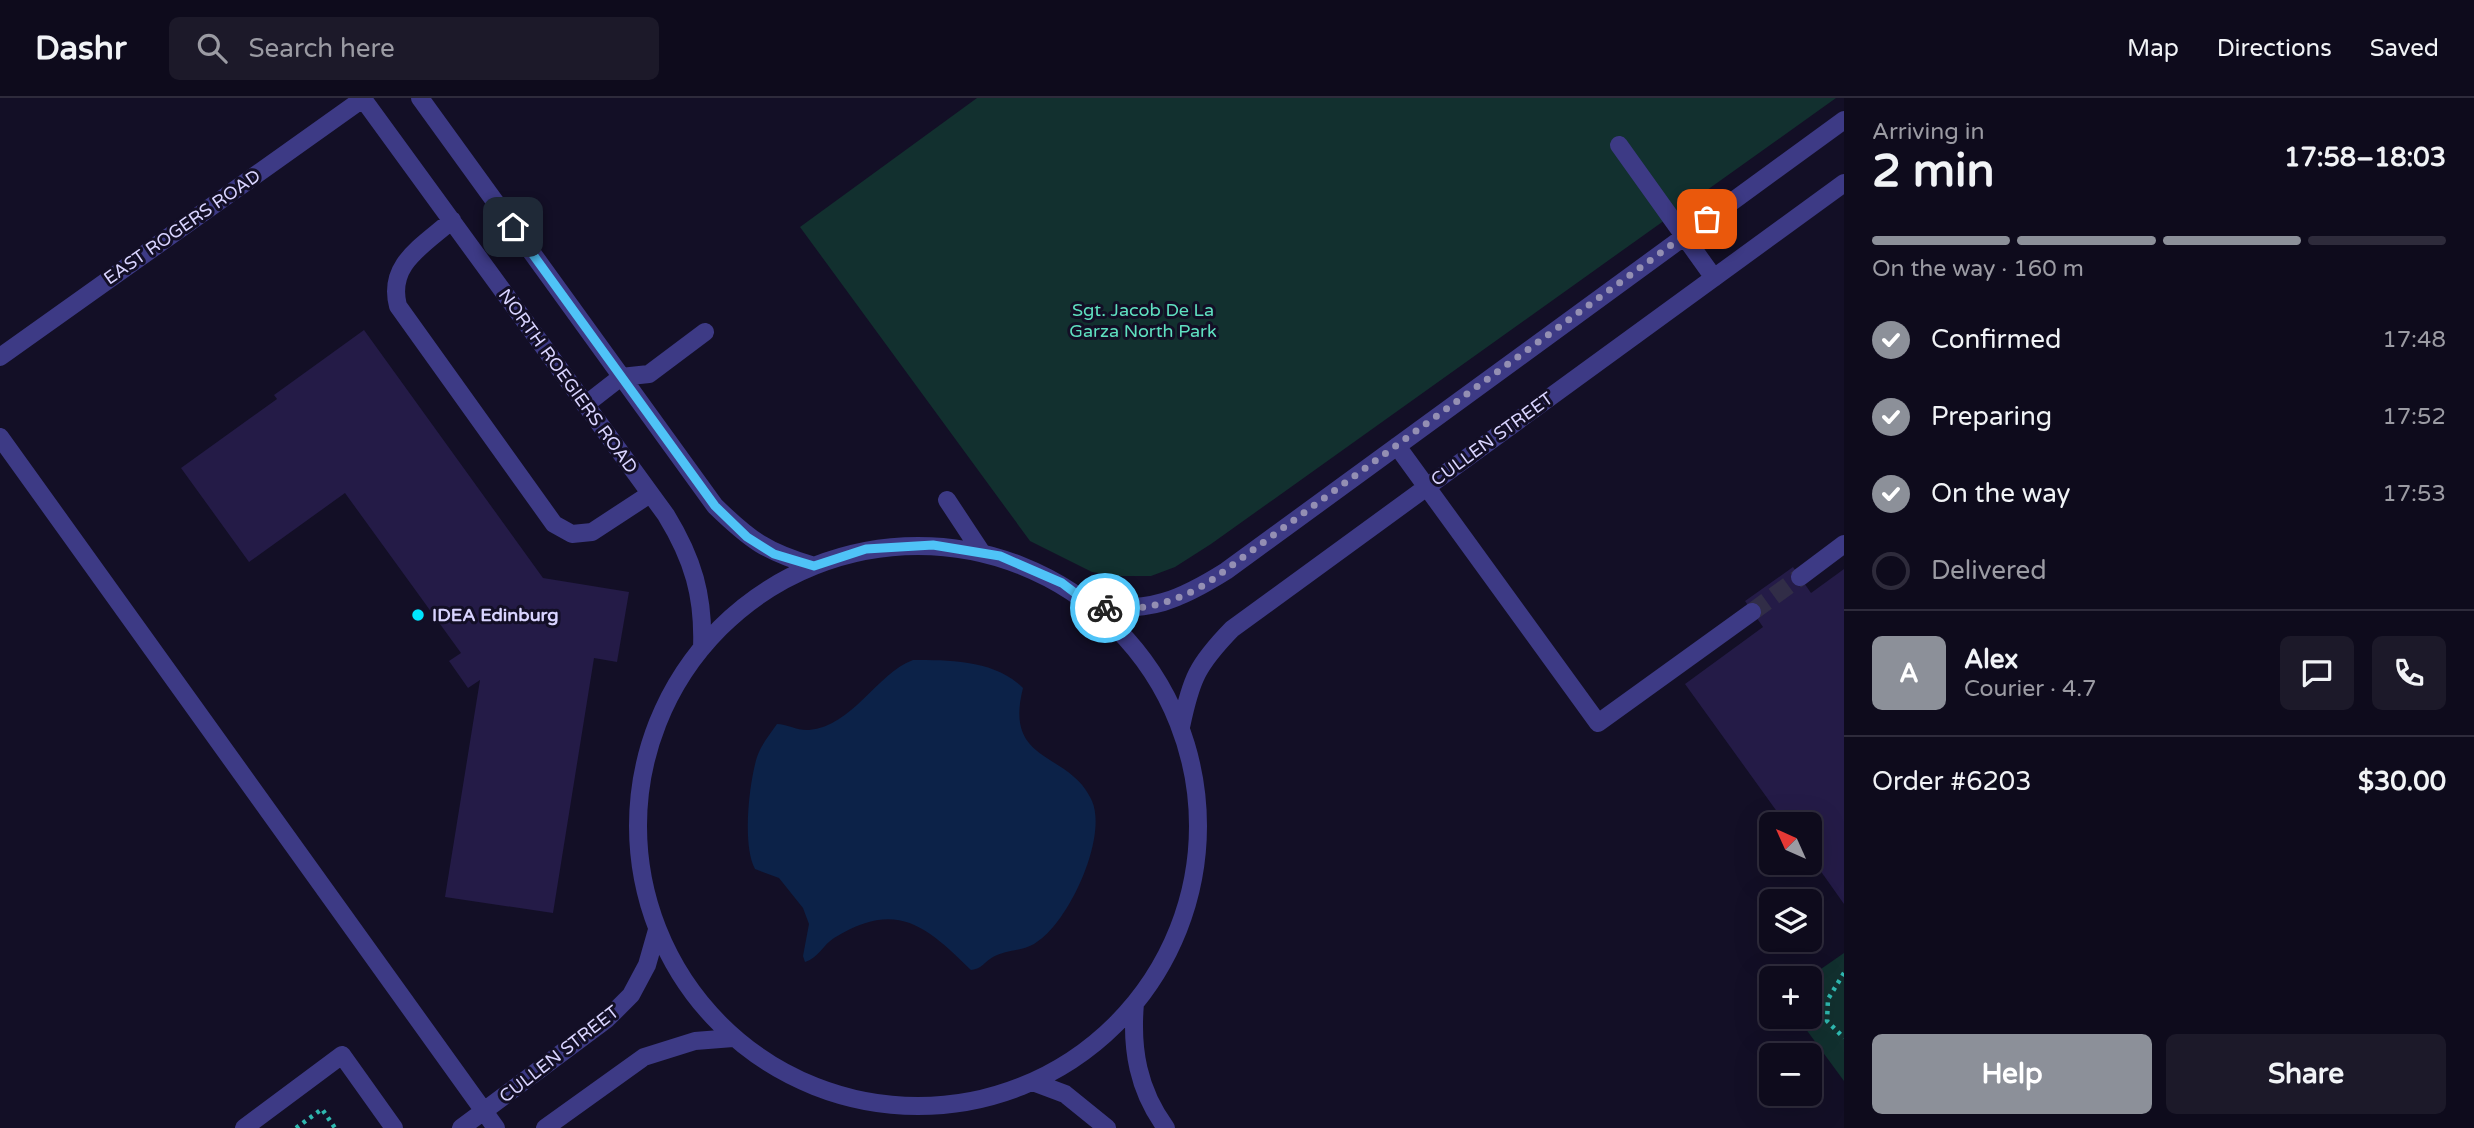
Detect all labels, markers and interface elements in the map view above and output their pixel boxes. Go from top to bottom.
search box [169,17,659,80]
text: Dashr [35,29,127,68]
icon: search [193,29,231,67]
text: Search here [249,33,395,64]
text: Map [2127,34,2179,63]
text: Directions [2217,34,2332,63]
text: Saved [2370,34,2439,63]
text: Arriving in [1872,118,1985,146]
text: 17:58–18:03 [2284,142,2446,173]
text: 2 min [1872,144,1995,199]
street label: EAST ROGERS ROAD [99,165,265,289]
pin [1677,189,1737,249]
pin [483,197,543,257]
icon: bag [1688,200,1726,238]
icon: home [494,208,532,246]
text: On the way · 160 m [1872,255,2084,283]
street label: NORTH ROEGIERS ROAD [494,284,642,478]
park label: Sgt. Jacob De La Garza North Park [1069,299,1217,342]
icon: check [1872,321,1910,359]
text: Confirmed [1931,324,2061,355]
text: 17:48 [2382,326,2446,354]
street label: CULLEN STREET [1427,387,1557,491]
icon: check [1872,398,1910,436]
text: Preparing [1931,401,2052,432]
text: 17:52 [2382,403,2446,431]
icon: check [1872,475,1910,513]
text: On the way [1931,478,2071,509]
text: 17:53 [2382,480,2446,508]
text: Delivered [1931,555,2047,586]
courier [1070,573,1140,643]
icon: bike [1086,589,1124,627]
place label: IDEA Edinburg [432,604,559,626]
marker: IDEA Edinburg [410,607,426,623]
button: chat [2280,636,2354,710]
button: phone [2372,636,2446,710]
text: Alex [1964,644,2018,675]
text: A [1899,658,1919,689]
text: Courier · 4.7 [1964,675,2097,703]
text: Order #6203 [1872,766,2032,797]
text: $30.00 [2358,766,2446,797]
north arrow [1759,812,1822,875]
map controls [1759,812,1822,1106]
button: layers [1759,889,1822,952]
button: + [1759,966,1822,1029]
street label: CULLEN STREET [495,1000,623,1108]
button: Help [1872,1034,2152,1114]
button: Share [2166,1034,2446,1114]
button: − [1759,1043,1822,1106]

